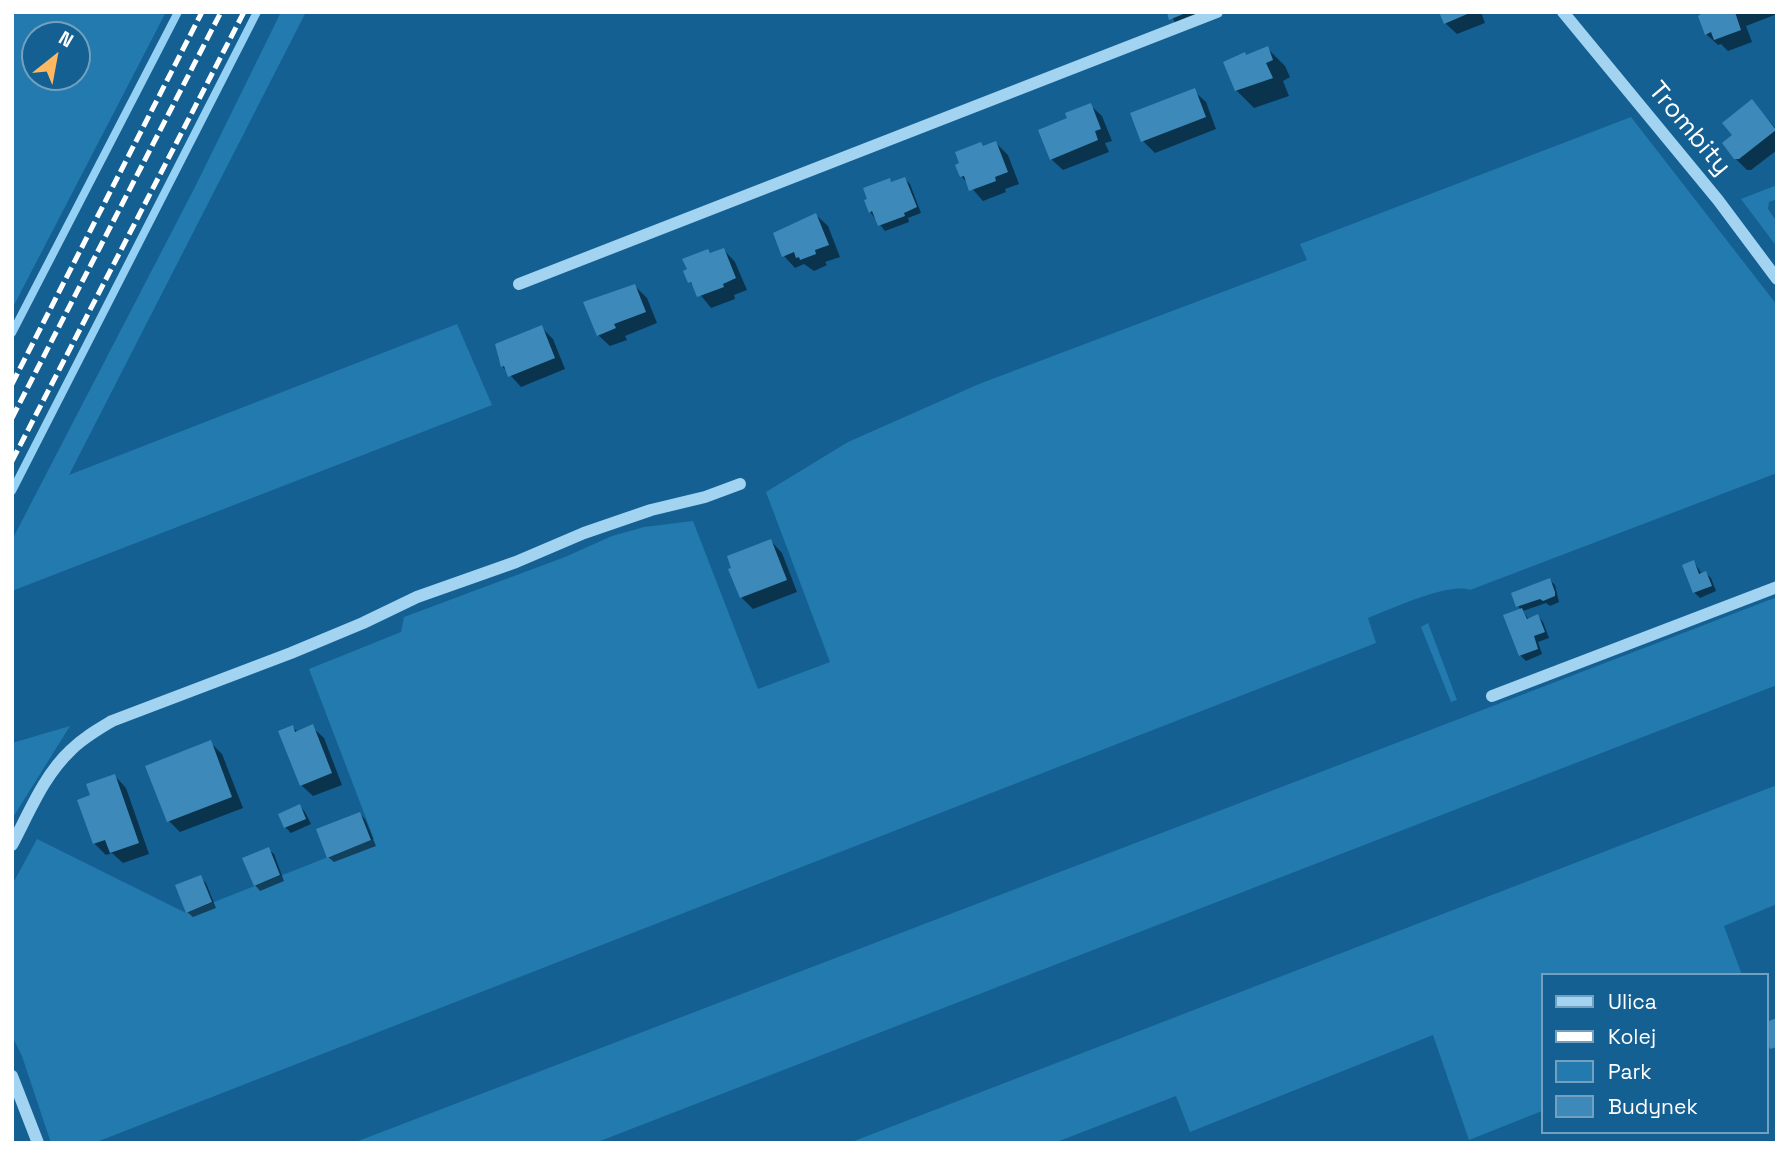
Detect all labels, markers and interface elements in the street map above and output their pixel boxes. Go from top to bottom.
north arrow [21,21,91,91]
text: N [54,25,78,53]
street label: Trombity [1641,76,1737,182]
legend [1540,973,1768,1134]
text: Ulica [1608,988,1657,1015]
text: Kolej [1608,1023,1656,1050]
text: Park [1608,1058,1652,1085]
text: Budynek [1608,1093,1698,1120]

